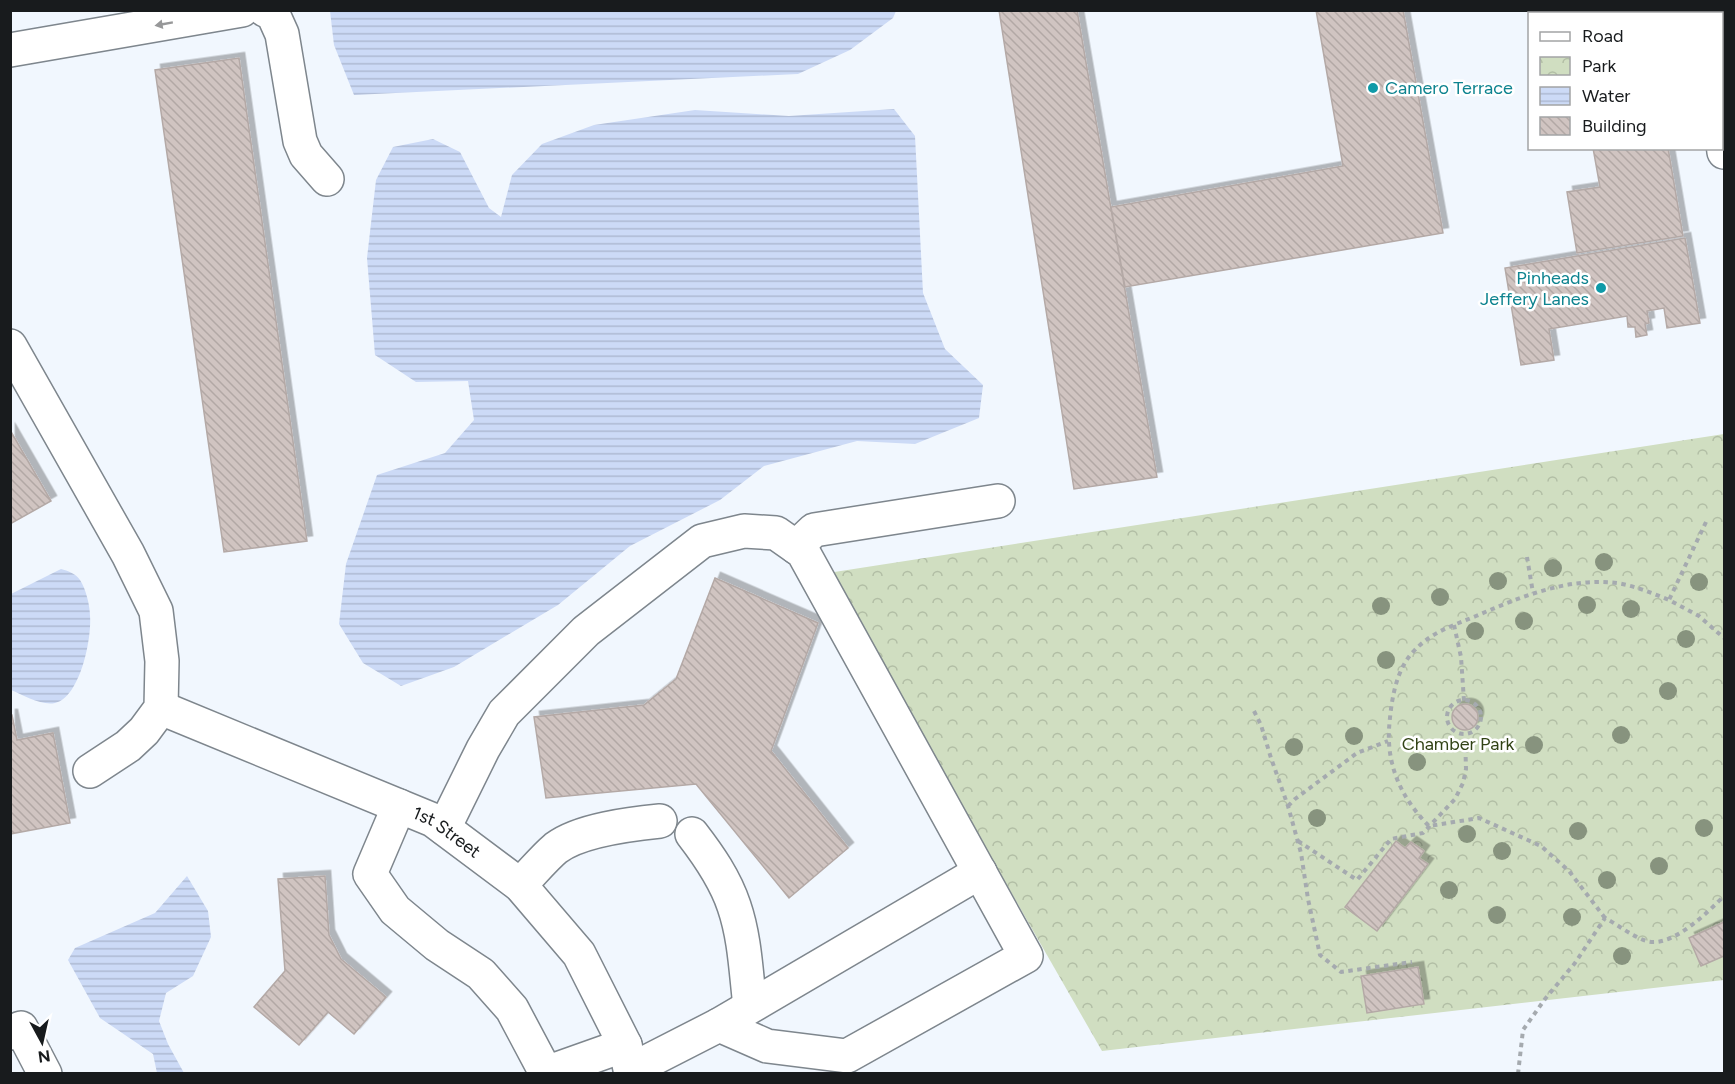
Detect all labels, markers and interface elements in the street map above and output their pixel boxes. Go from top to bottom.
legend [1528,12,1723,150]
one-way arrow [154,20,173,29]
text: Road [1582,25,1623,47]
text: Park [1582,55,1617,77]
place label: Camero Terrace [1385,77,1513,99]
marker: Camero Terrace [1366,81,1380,95]
text: Water [1582,85,1630,107]
text: Building [1582,115,1647,137]
place label: Pinheads Jeffery Lanes [1480,267,1589,310]
marker: Pinheads Jeffery Lanes [1594,281,1608,295]
park label: Chamber Park [1402,733,1515,755]
street label: 1st Street [409,802,485,863]
north arrow [12,1012,72,1072]
text: N [37,1046,51,1067]

